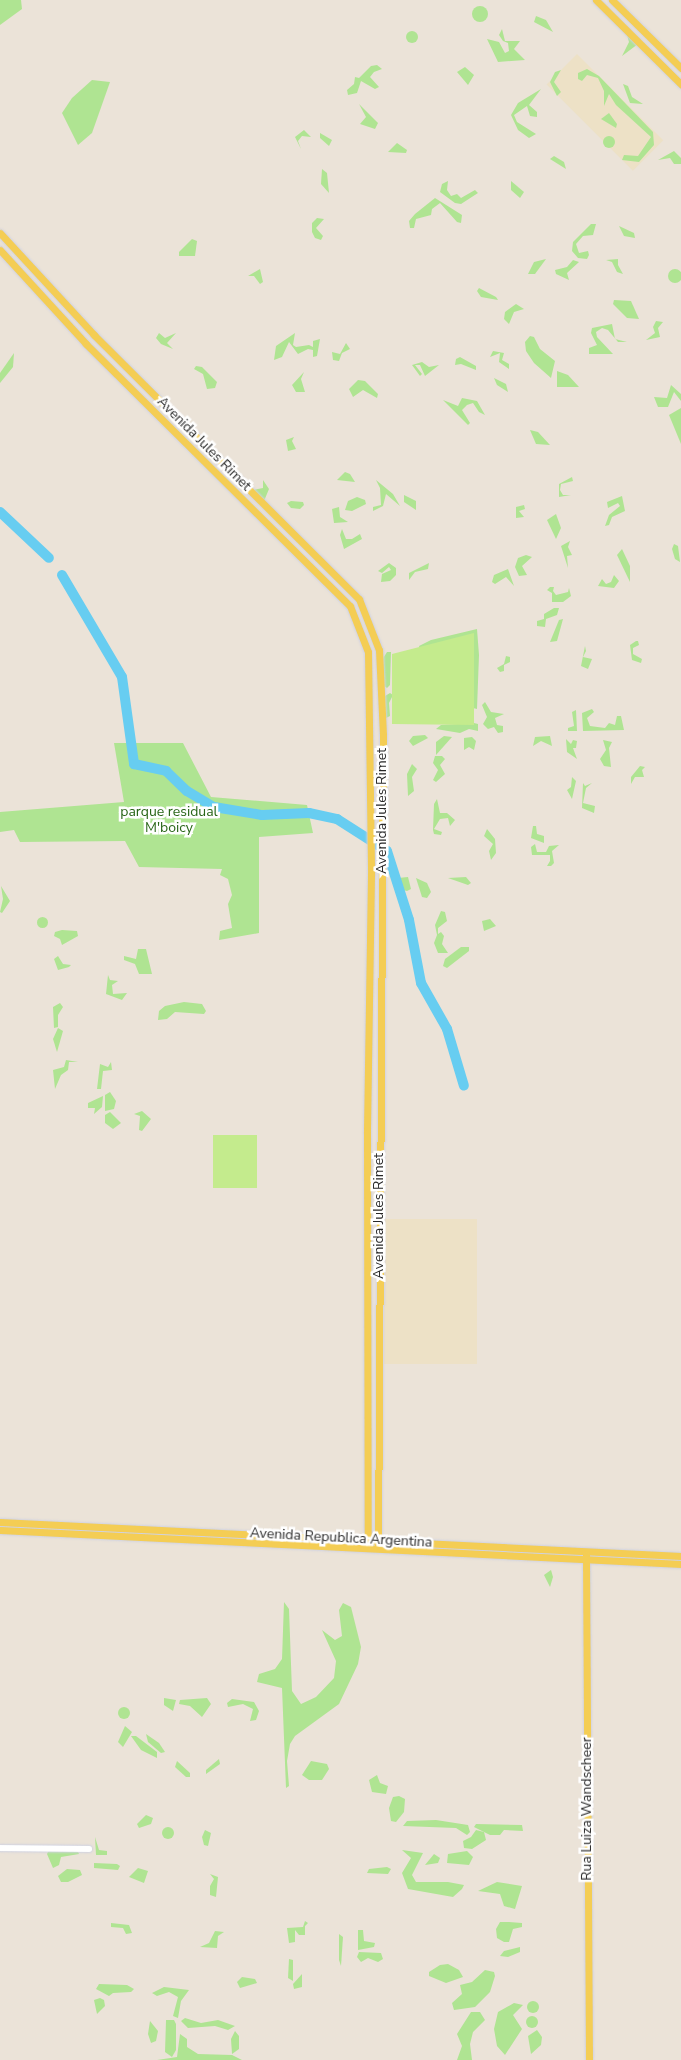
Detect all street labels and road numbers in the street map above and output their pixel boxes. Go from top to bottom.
street label: Avenida Jules Rimet [154,394,254,494]
street label: Avenida Jules Rimet [374,748,390,874]
street label: Avenida Jules Rimet [371,1153,387,1279]
street label: Avenida Republica Argentina [249,1525,433,1551]
street label: Rua Luiza Wandscheer [579,1737,595,1881]

